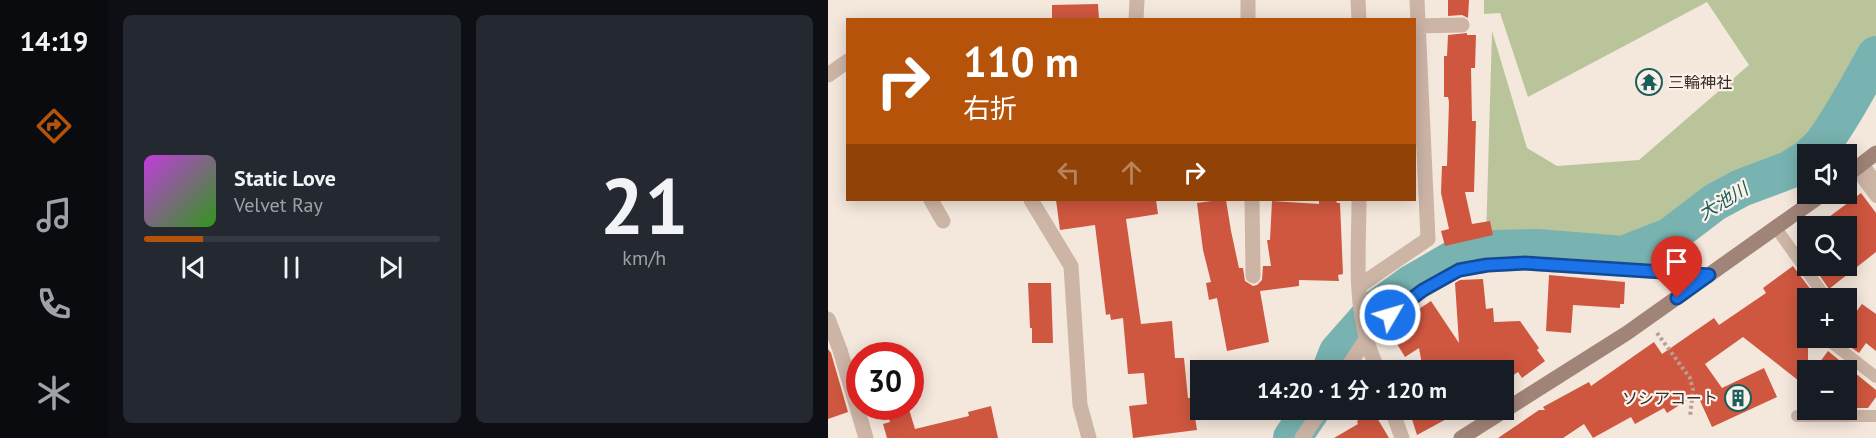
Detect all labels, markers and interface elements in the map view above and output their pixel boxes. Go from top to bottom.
text: 14:19 [20,24,88,58]
text: 110 m [963,34,1079,89]
icon: right [864,42,942,120]
temple icon: 三輪神社 [1634,67,1664,97]
place label: 三輪神社 [1668,72,1732,92]
text: 右折 [963,91,1017,125]
icon: directions [33,105,75,147]
map controls [1797,144,1857,420]
button: sound [1797,144,1857,204]
text: 21 [600,155,688,256]
icon: left [1052,156,1085,189]
icon: ahead [1115,156,1148,189]
icon: right [1178,156,1211,189]
text: Static Love [234,164,336,192]
water label: 大池川 [1694,176,1754,225]
text: Velvet Ray [234,192,323,218]
icon: music [33,194,75,236]
button: search [1797,216,1857,276]
pin [1651,236,1702,298]
text: km/h [622,245,666,271]
icon: arrive [1660,245,1693,278]
icon: previous [177,251,210,284]
icon: pause [275,251,308,284]
icon: next [374,251,407,284]
icon: phone [33,283,75,325]
position arrow [1358,283,1422,347]
button: + [1797,288,1857,348]
speed limit sign: 30 [846,342,924,420]
button: − [1797,360,1857,420]
icon: climate [33,372,75,414]
text: 14:20 · 1 分 · 120 m [1257,376,1447,404]
building icon: ソシアコート [1723,383,1753,413]
place label: ソシアコート [1622,388,1718,408]

